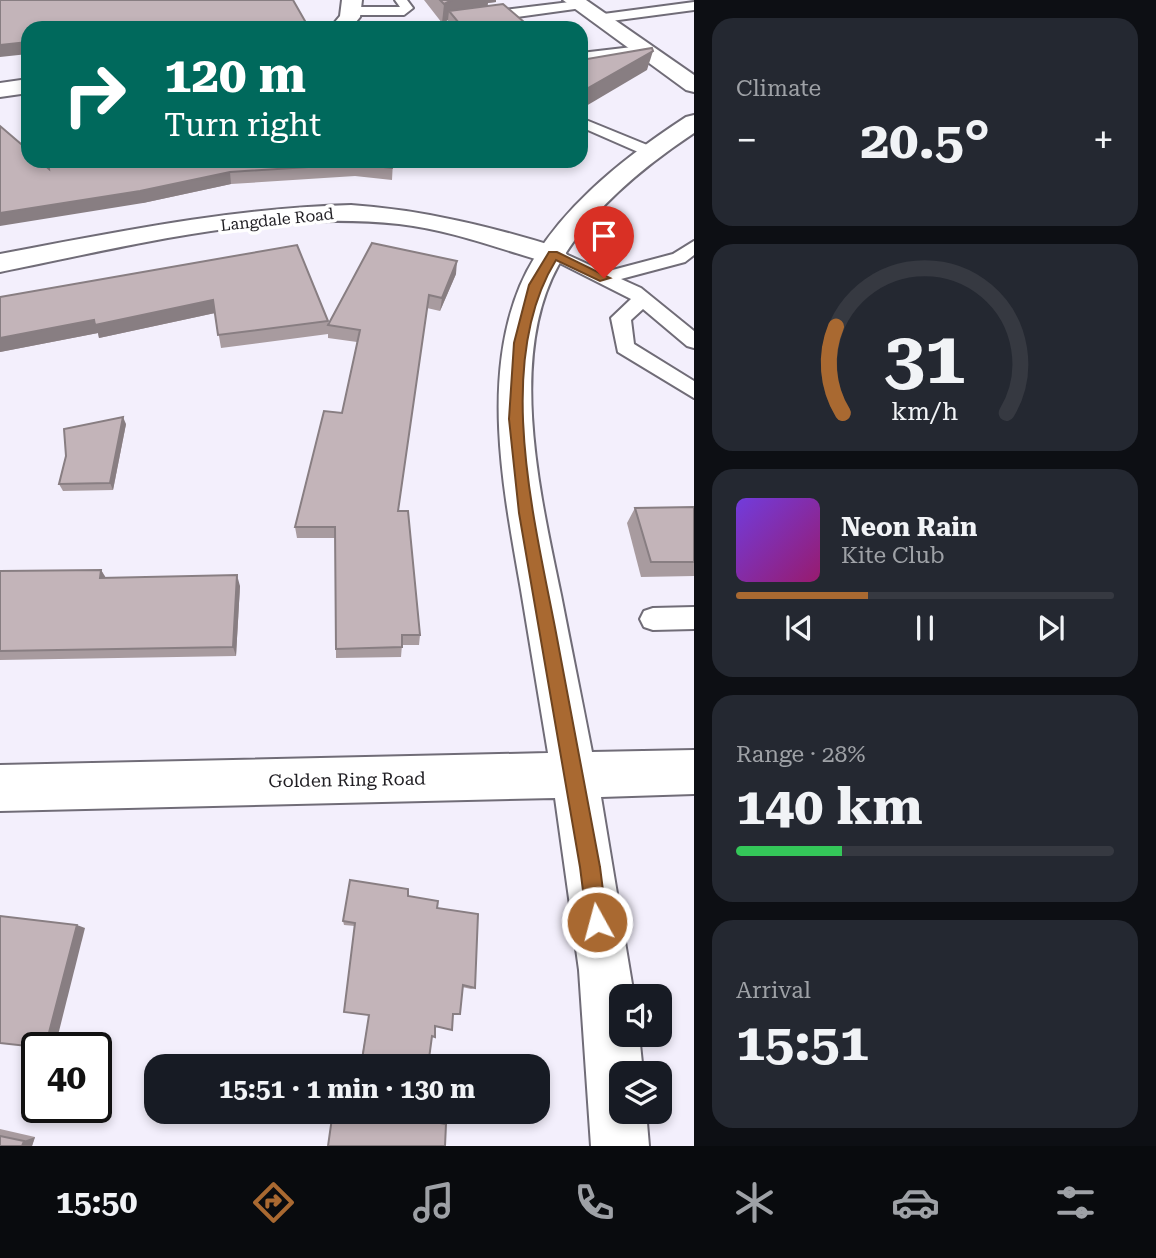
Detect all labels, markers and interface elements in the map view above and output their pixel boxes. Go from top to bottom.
text: 120 m [164,47,306,104]
icon: right [49,49,140,140]
text: Climate [736,75,821,102]
text: Turn right [164,106,321,144]
text: 20.5° [860,110,990,171]
text: − [736,118,757,162]
text: + [1093,118,1114,162]
street label: Langdale Road [219,204,335,235]
pin [574,206,634,278]
icon: arrive [585,217,623,255]
text: 31 [884,317,966,402]
text: km/h [892,397,958,426]
text: Neon Rain [841,512,977,542]
text: Kite Club [841,542,945,569]
icon: previous [780,609,818,647]
icon: pause [906,609,944,647]
icon: next [1032,609,1070,647]
text: Range · 28% [736,741,865,768]
street label: Golden Ring Road [268,768,426,791]
text: 140 km [736,776,923,837]
position arrow [560,885,634,959]
text: Arrival [736,977,811,1004]
map controls [609,984,672,1124]
button: sound [609,984,672,1047]
text: 15:51 [736,1012,869,1073]
speed limit sign: 40 [21,1032,112,1123]
button: layers [609,1061,672,1124]
text: 15:51 · 1 min · 130 m [219,1074,475,1104]
icon: directions [249,1178,298,1227]
icon: music [409,1178,458,1227]
icon: phone [570,1178,619,1227]
icon: climate [730,1178,779,1227]
icon: car [891,1178,940,1227]
icon: filters [1051,1178,1100,1227]
text: 15:50 [56,1183,137,1221]

